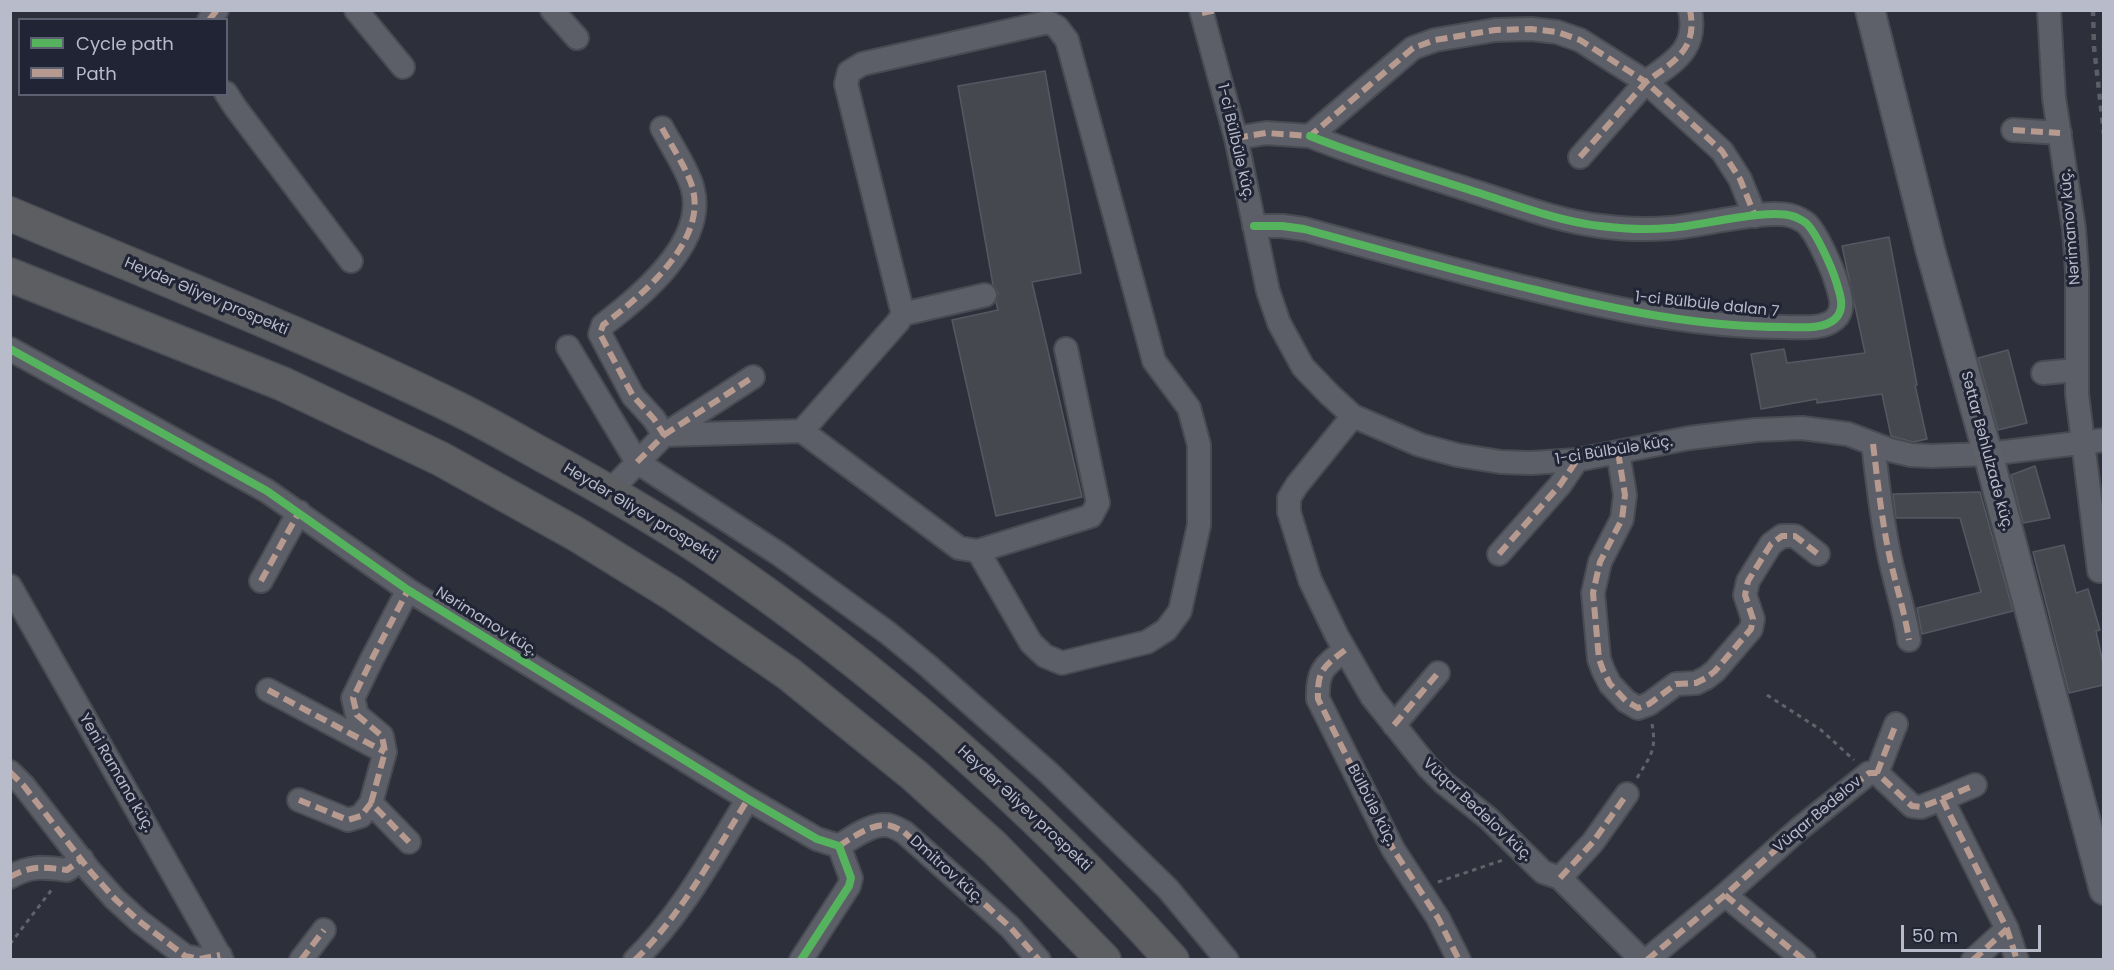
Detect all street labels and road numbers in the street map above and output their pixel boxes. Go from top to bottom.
street label: 1-ci Bülbülə küç. [1213,82,1257,202]
street label: Nərimanov küç. [2057,168,2085,286]
street label: Heydər Əliyev prospekti [121,254,291,340]
street label: 1-ci Bülbülə dalan 7 [1634,288,1780,322]
street label: Səttar Bəhlulzadə küç. [1956,370,2016,532]
street label: 1-ci Bülbülə küç. [1554,433,1674,469]
street label: Heydər Əliyev prospekti [560,460,720,566]
street label: Nərimanov küç. [432,584,540,660]
street label: Yeni Ramana küç. [75,711,157,835]
street label: Heydər Əliyev prospekti [954,742,1094,876]
street label: Vüqar Bədəlov küç. [1419,755,1535,865]
street label: Bülbülə küç. [1343,761,1399,849]
street label: Vüqar Bədəlov [1770,773,1866,857]
street label: Dmitrov küç. [906,832,986,908]

